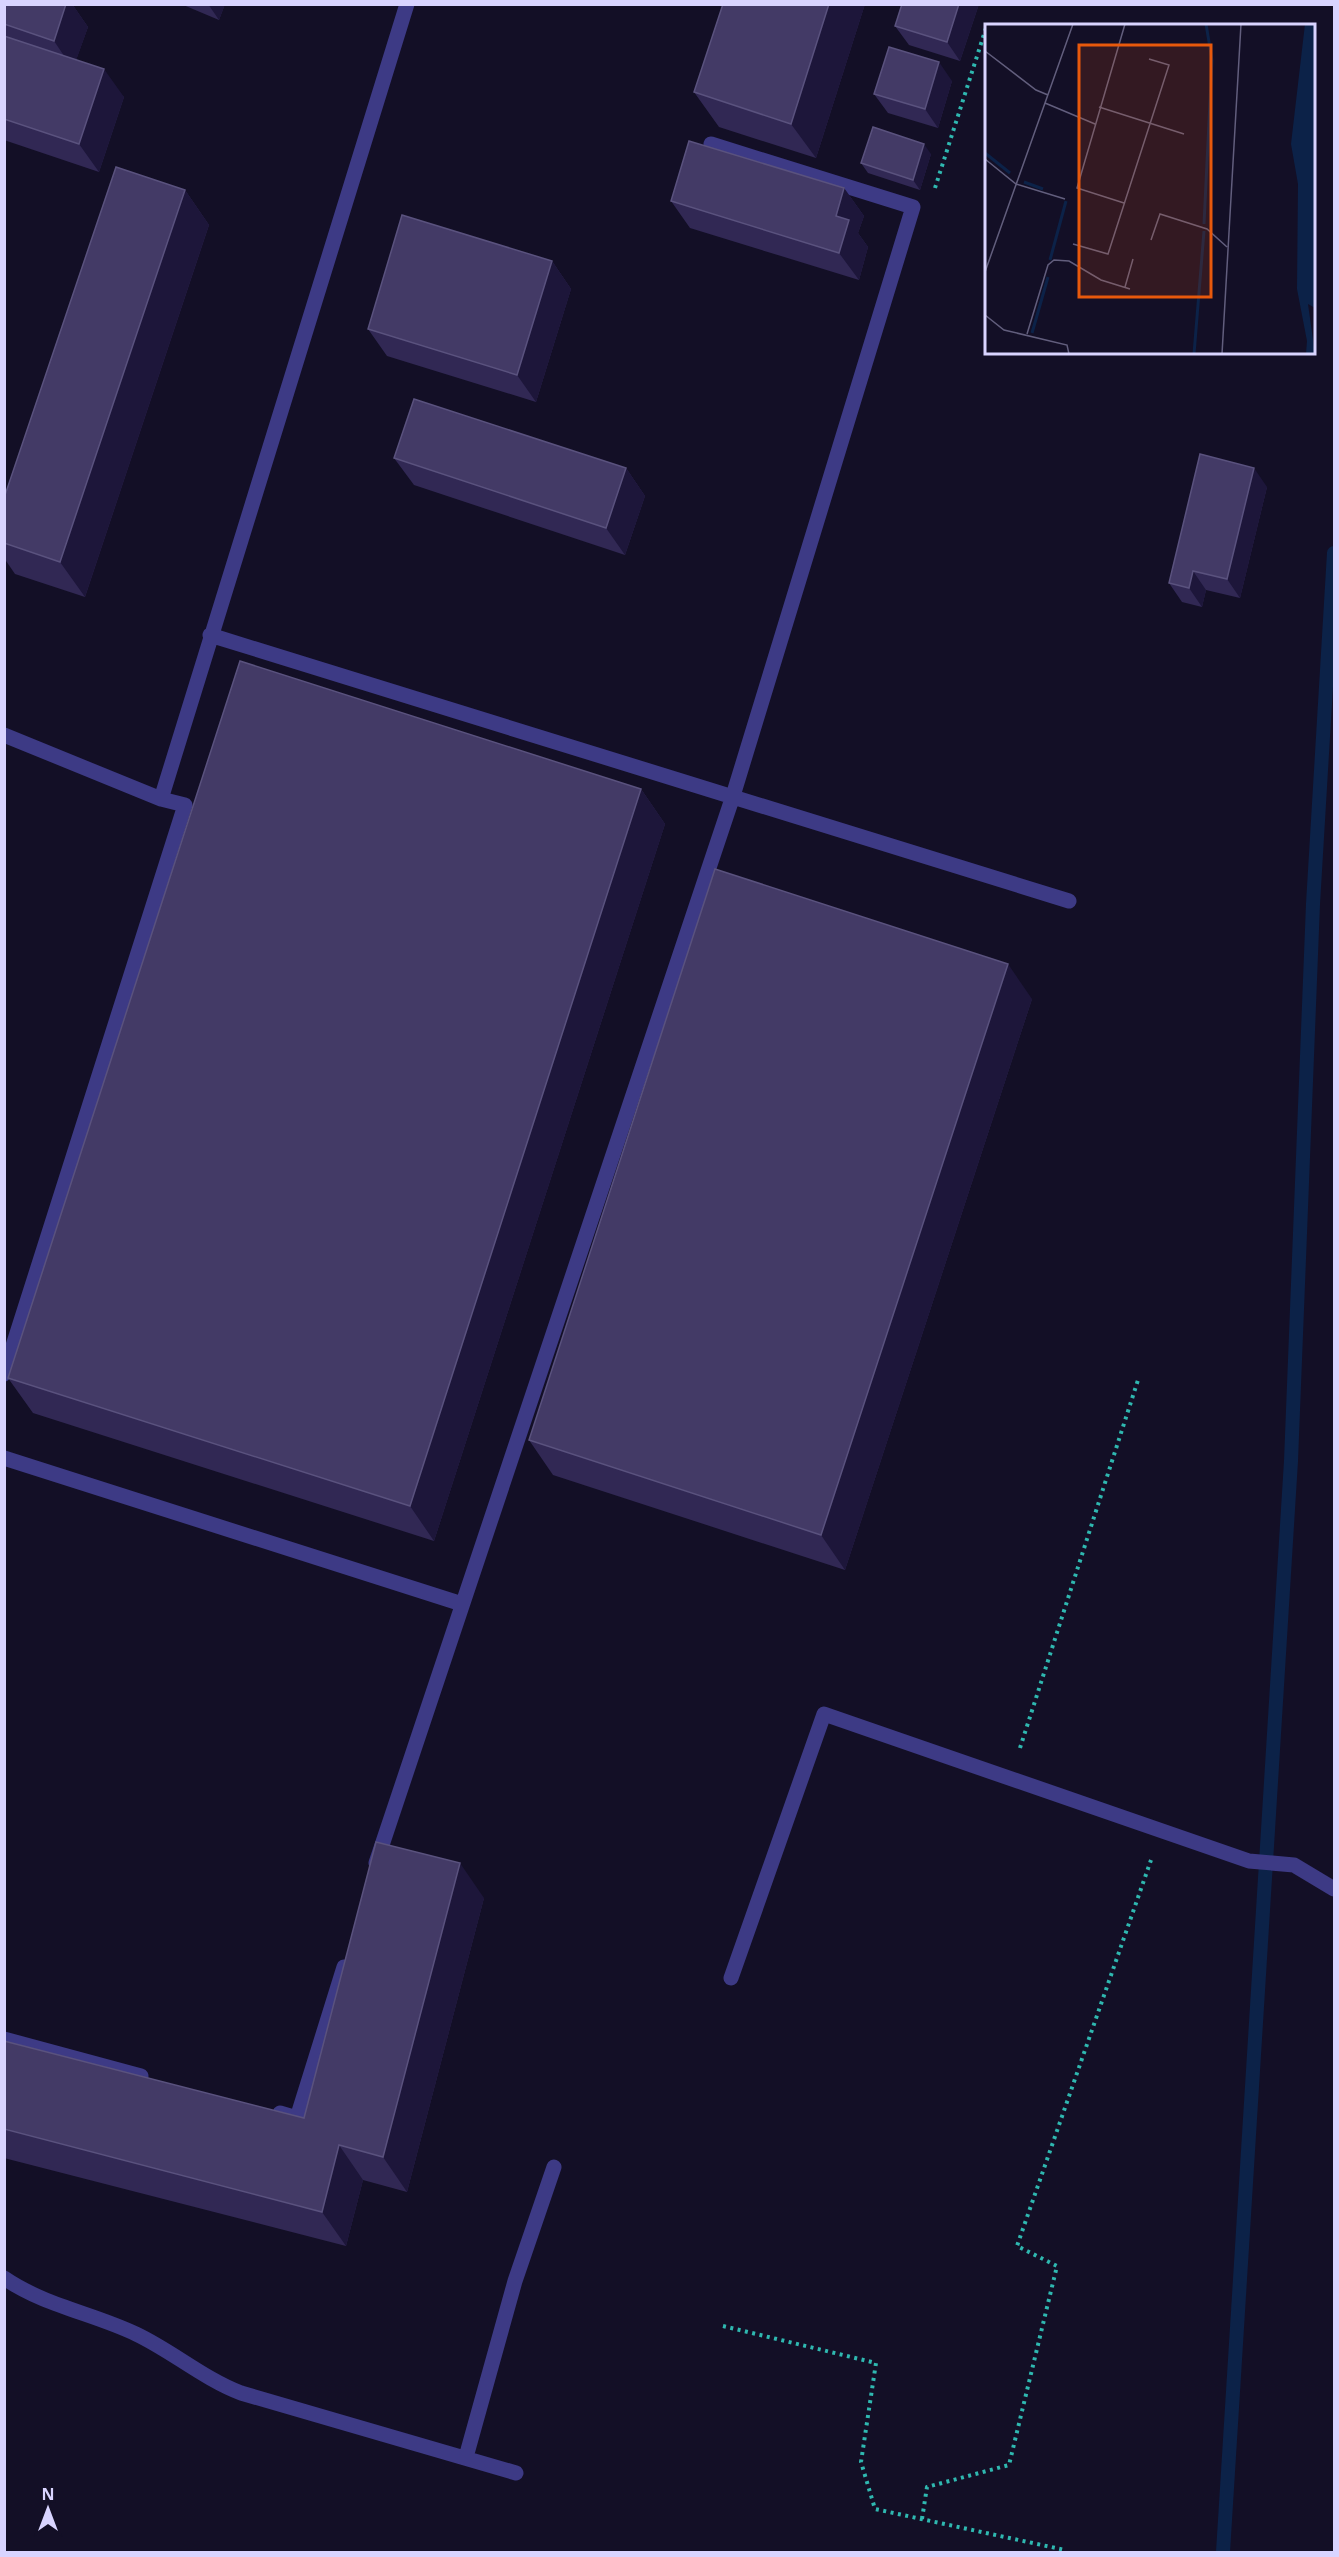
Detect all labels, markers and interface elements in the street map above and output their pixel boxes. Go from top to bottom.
inset map [985,24,1315,354]
north arrow [18,2479,78,2539]
text: N [41,2483,55,2505]

